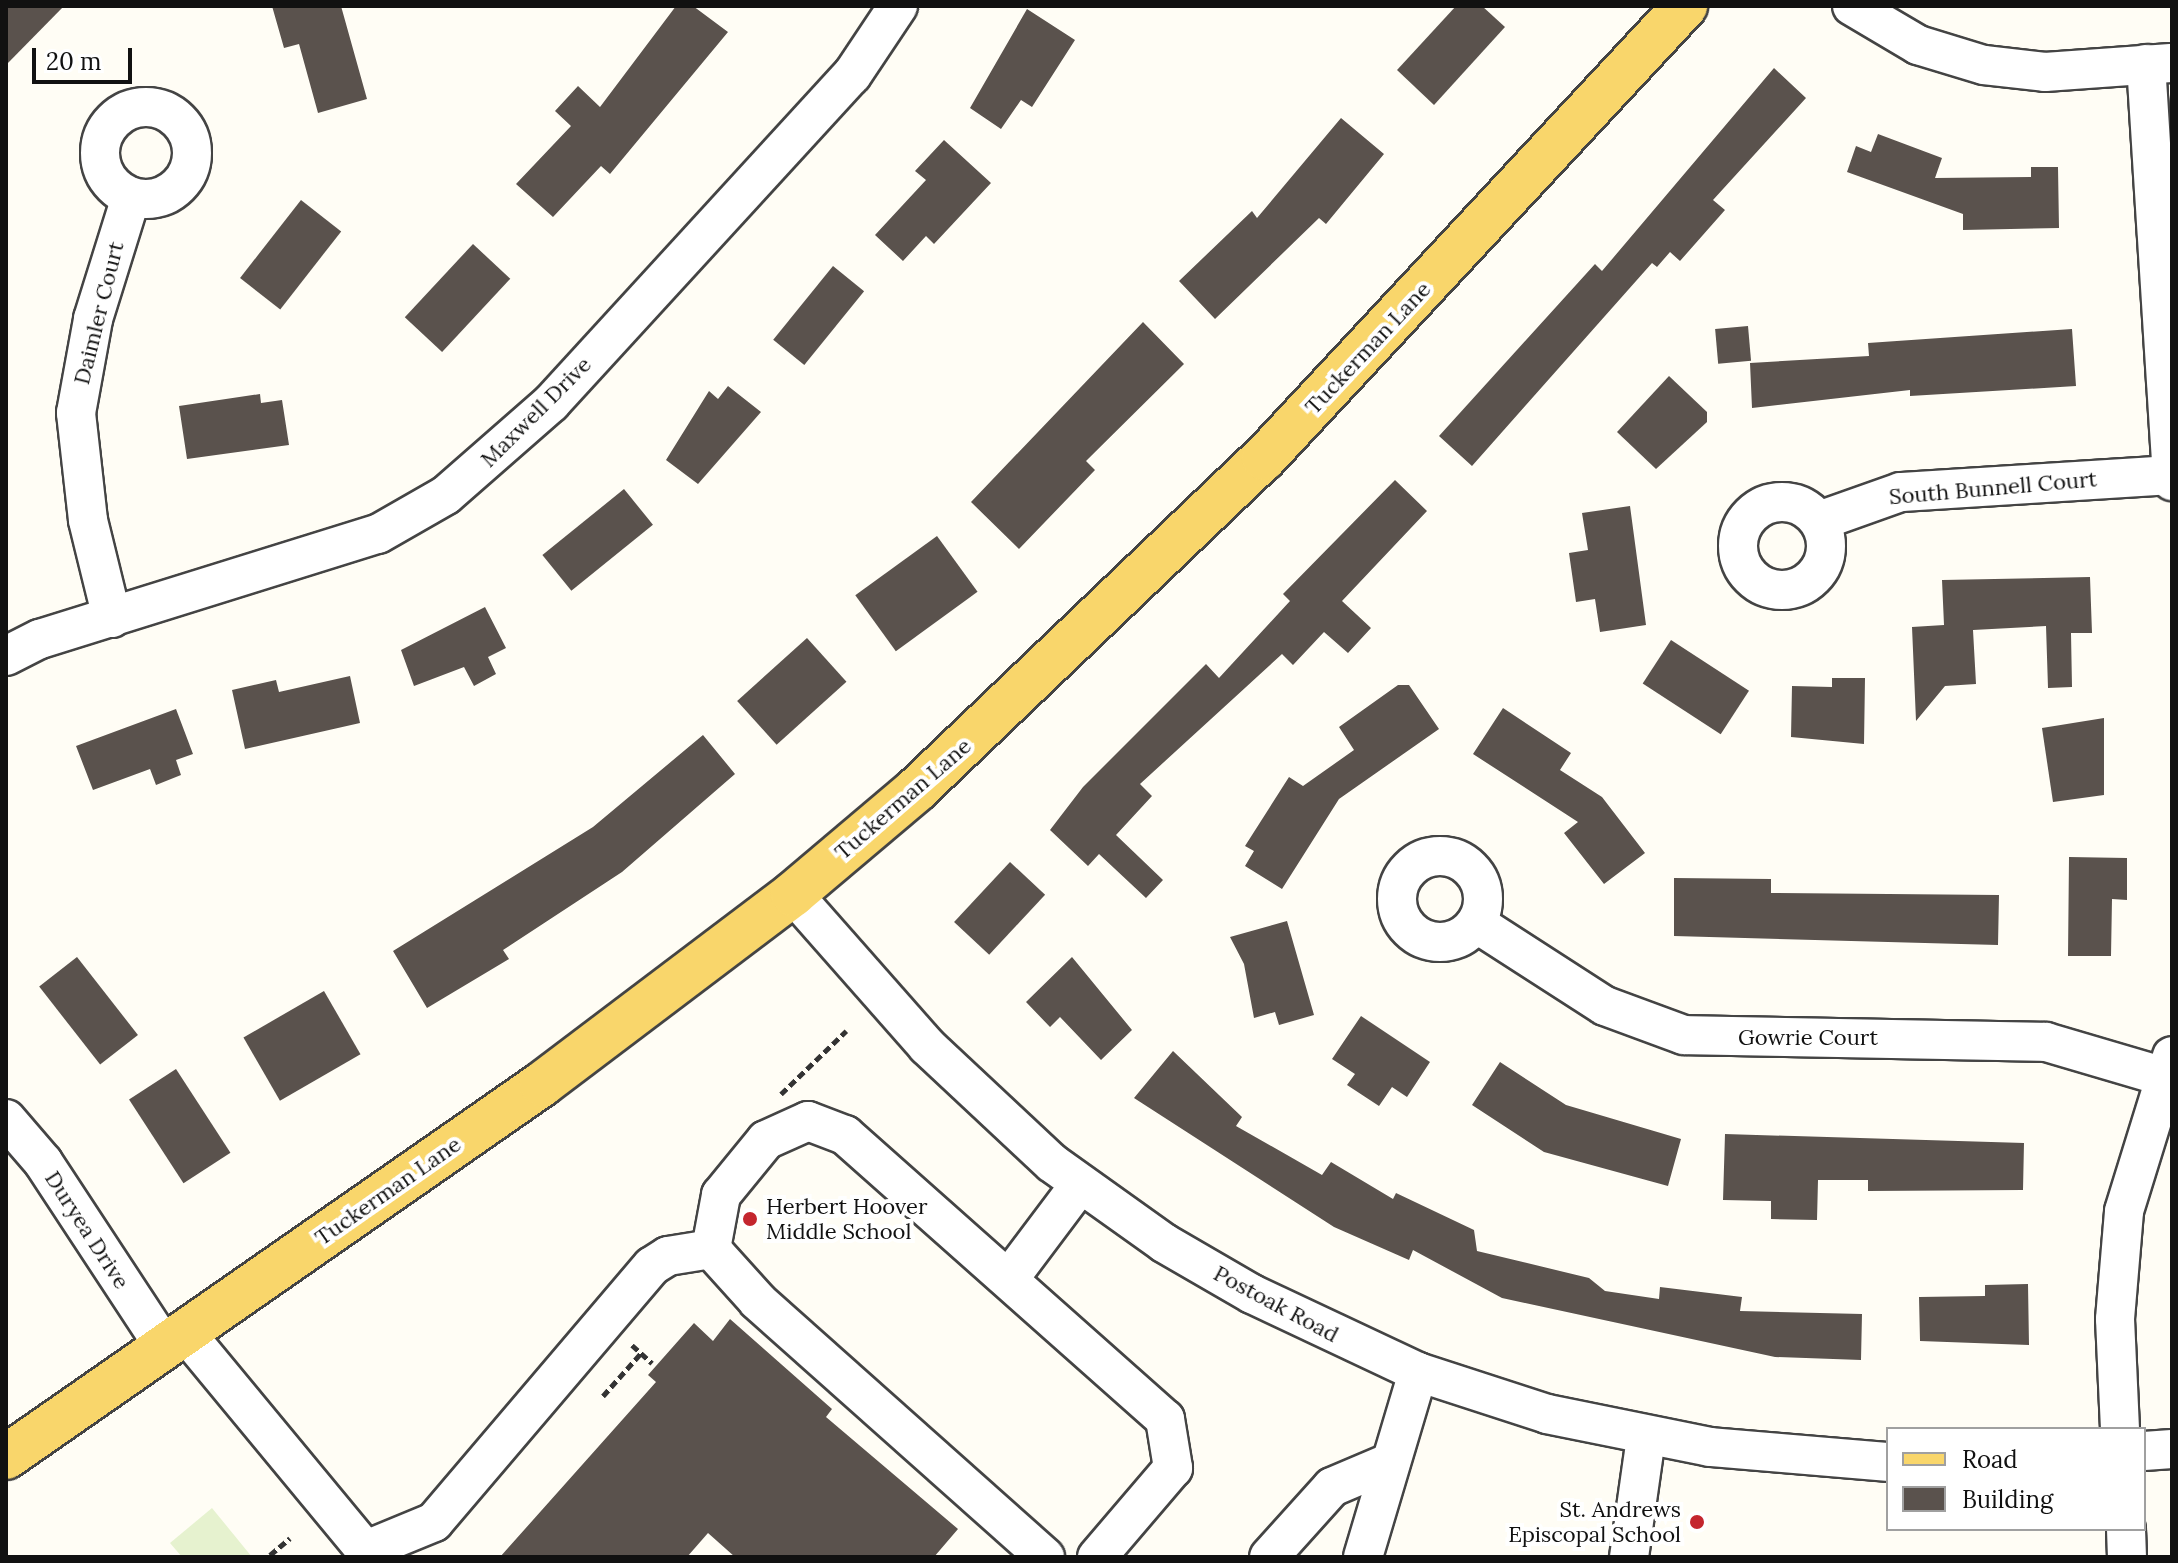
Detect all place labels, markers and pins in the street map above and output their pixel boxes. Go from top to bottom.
place label: Herbert Hoover Middle School [766,1193,928,1244]
marker: Herbert Hoover Middle School [741,1210,759,1228]
place label: St. Andrews Episcopal School [1508,1496,1681,1548]
marker: St. Andrews Episcopal School [1688,1513,1706,1531]

